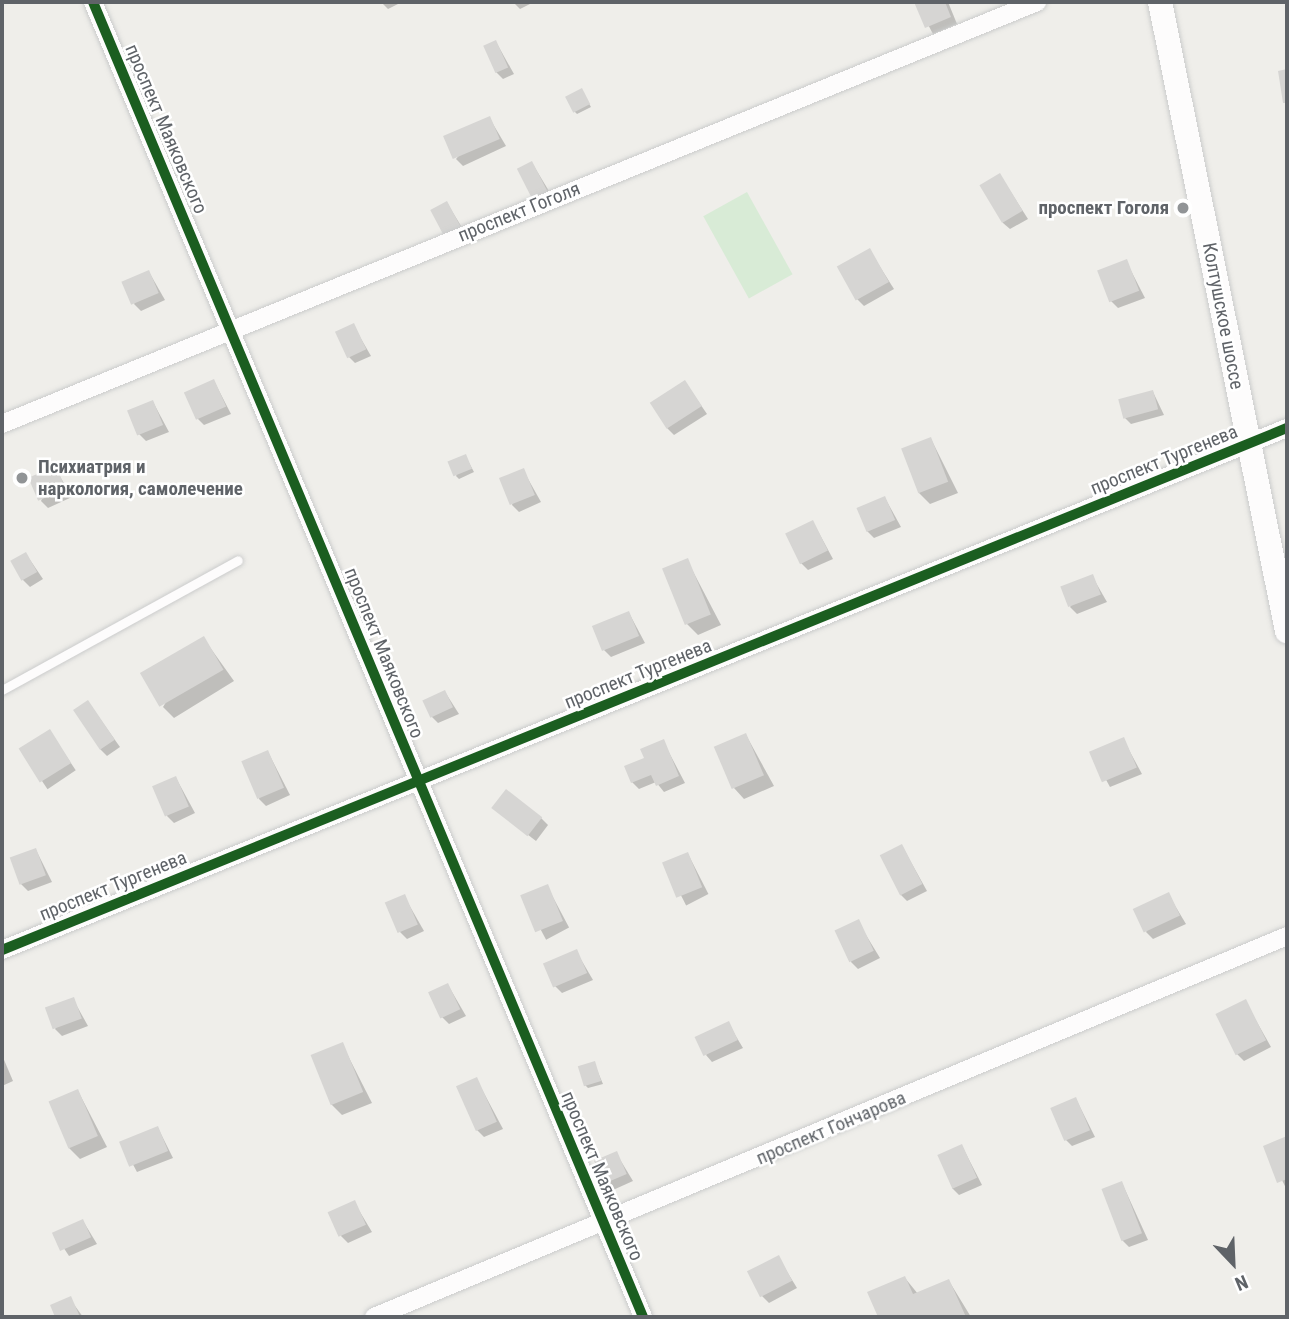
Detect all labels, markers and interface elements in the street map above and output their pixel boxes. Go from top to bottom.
street label: проспект Маяковского [120,41,212,217]
street label: проспект Гоголя [455,177,583,247]
place label: проспект Гоголя [1038,197,1169,219]
marker: проспект Гоголя [1175,200,1191,216]
street label: Колтушское шоссе [1198,241,1248,391]
street label: проспект Тургенева [1087,420,1241,500]
place label: Психиатрия и наркология, самолечение [38,456,243,500]
marker: Психиатрия и наркология, самолечение [12,468,32,488]
street label: проспект Маяковского [339,564,429,742]
street label: проспект Тургенева [561,634,715,714]
street label: проспект Тургенева [36,846,190,926]
street label: проспект Гончарова [753,1086,909,1170]
street label: проспект Маяковского [556,1088,648,1264]
north arrow [1198,1228,1268,1298]
text: N [1232,1270,1251,1296]

